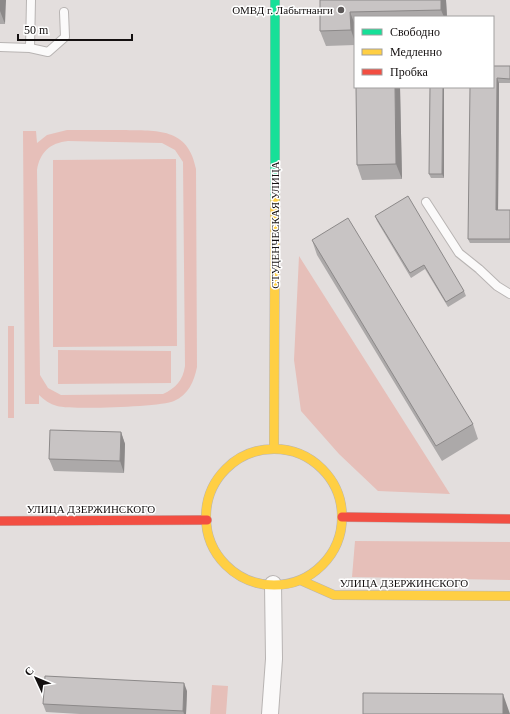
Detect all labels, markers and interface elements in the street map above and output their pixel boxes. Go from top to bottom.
place label: ОМВД г. Лабытнанги [232,4,333,16]
marker: ОМВД г. Лабытнанги [336,5,346,15]
scale bar [18,16,132,42]
legend [354,16,494,88]
text: 50 m [24,23,49,37]
text: Свободно [390,25,440,39]
text: Медленно [390,45,442,59]
text: Пробка [390,65,428,79]
street label: СТУДЕНЧЕСКАЯ УЛИЦА [269,161,281,289]
street label: УЛИЦА ДЗЕРЖИНСКОГО [27,503,155,515]
street label: УЛИЦА ДЗЕРЖИНСКОГО [340,577,468,589]
north arrow [16,658,56,698]
text: С [22,664,36,678]

